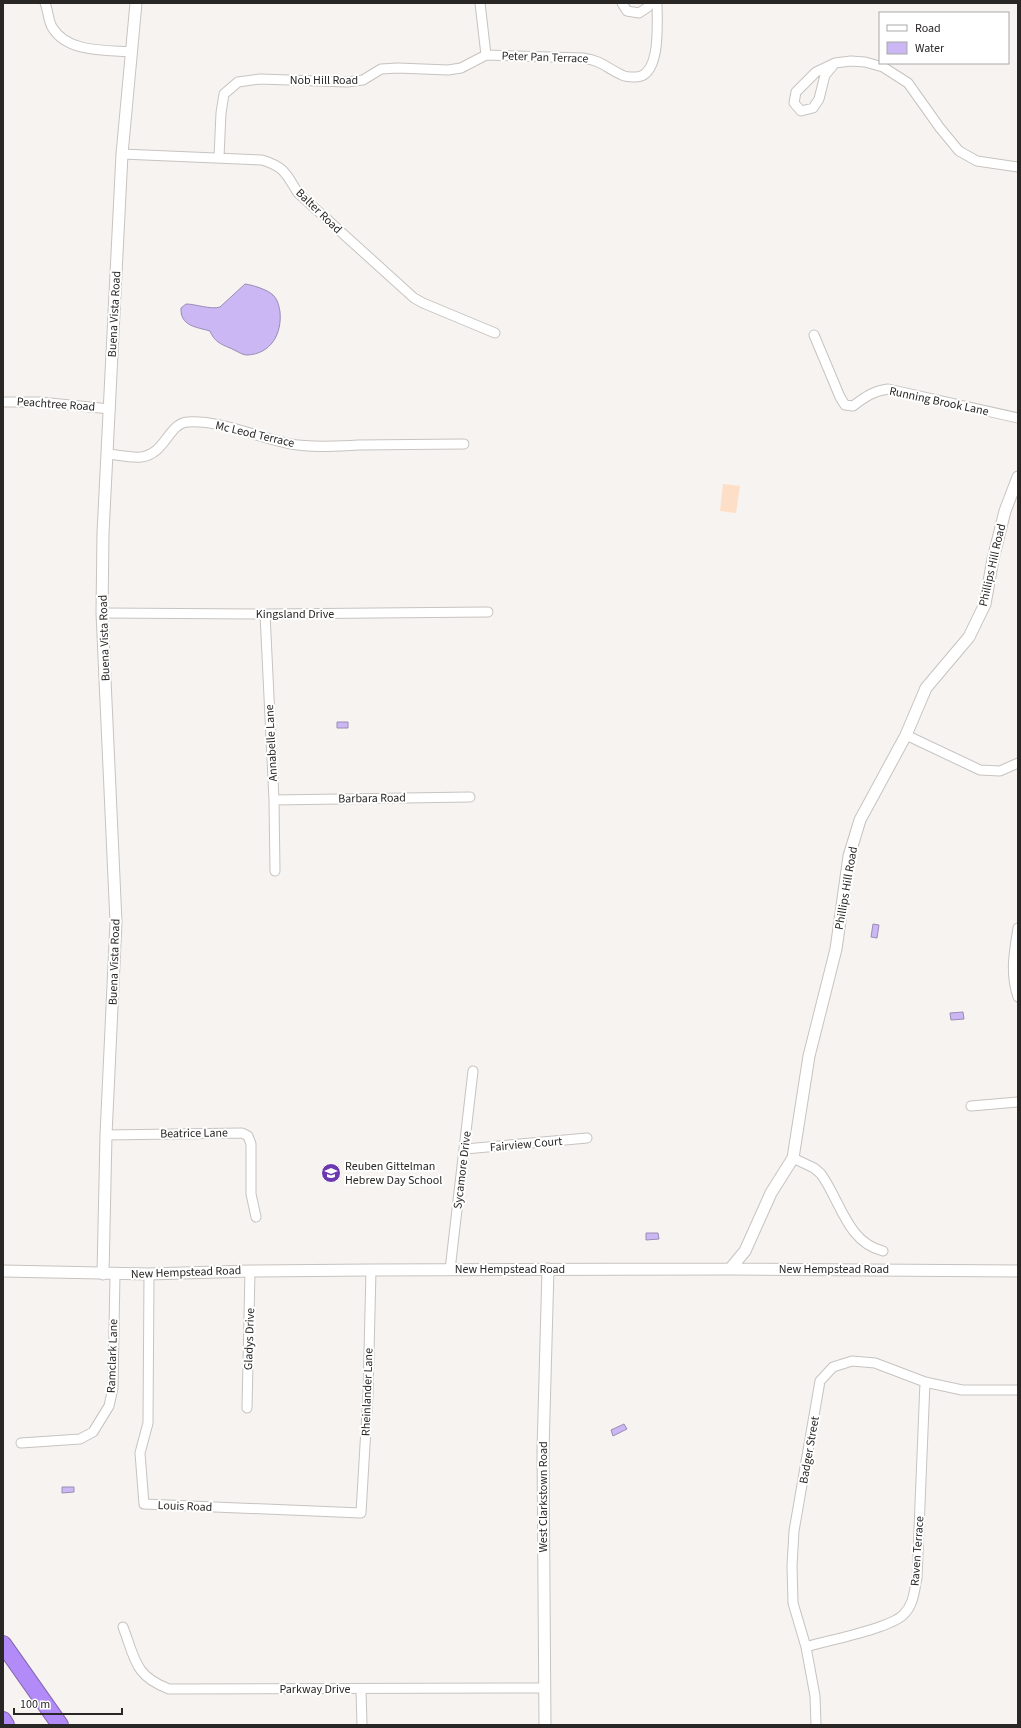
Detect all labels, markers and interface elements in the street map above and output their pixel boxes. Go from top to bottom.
legend [879,12,1009,64]
text: Road [915,20,941,37]
text: Water [915,40,945,57]
street label: Peter Pan Terrace [501,47,589,68]
street label: Nob Hill Road [290,72,358,89]
street label: Balter Road [292,185,346,238]
street label: Buena Vista Road [104,270,125,358]
street label: Running Brook Lane [888,383,990,420]
street label: Peachtree Road [16,393,96,416]
street label: Mc Leod Terrace [214,417,296,452]
street label: Phillips Hill Road [975,522,1010,608]
street label: Buena Vista Road [94,594,115,681]
street label: Kingsland Drive [256,606,334,623]
street label: Annabelle Lane [261,704,282,782]
street label: Barbara Road [338,789,406,808]
street label: Phillips Hill Road [831,845,862,931]
street label: Buena Vista Road [104,919,125,1006]
street label: Beatrice Lane [160,1124,228,1143]
street label: Sycamore Drive [449,1130,476,1210]
street label: Fairview Court [489,1133,563,1156]
place label: Reuben Gittelman Hebrew Day School [345,1158,442,1189]
school or university icon: Reuben Gittelman Hebrew Day School [320,1162,342,1184]
street label: New Hempstead Road [455,1261,565,1278]
street label: New Hempstead Road [779,1261,889,1278]
street label: New Hempstead Road [131,1262,242,1283]
street label: Gladys Drive [240,1308,259,1370]
street label: Ramclark Lane [103,1319,122,1393]
street label: Rheinlander Lane [357,1348,378,1436]
street label: Badger Street [795,1415,824,1485]
street label: West Clarkstown Road [535,1441,552,1553]
street label: Louis Road [157,1497,213,1516]
street label: Raven Terrace [907,1515,928,1587]
street label: Parkway Drive [279,1681,351,1698]
scale bar [14,1690,122,1716]
text: 100 m [20,1696,50,1713]

